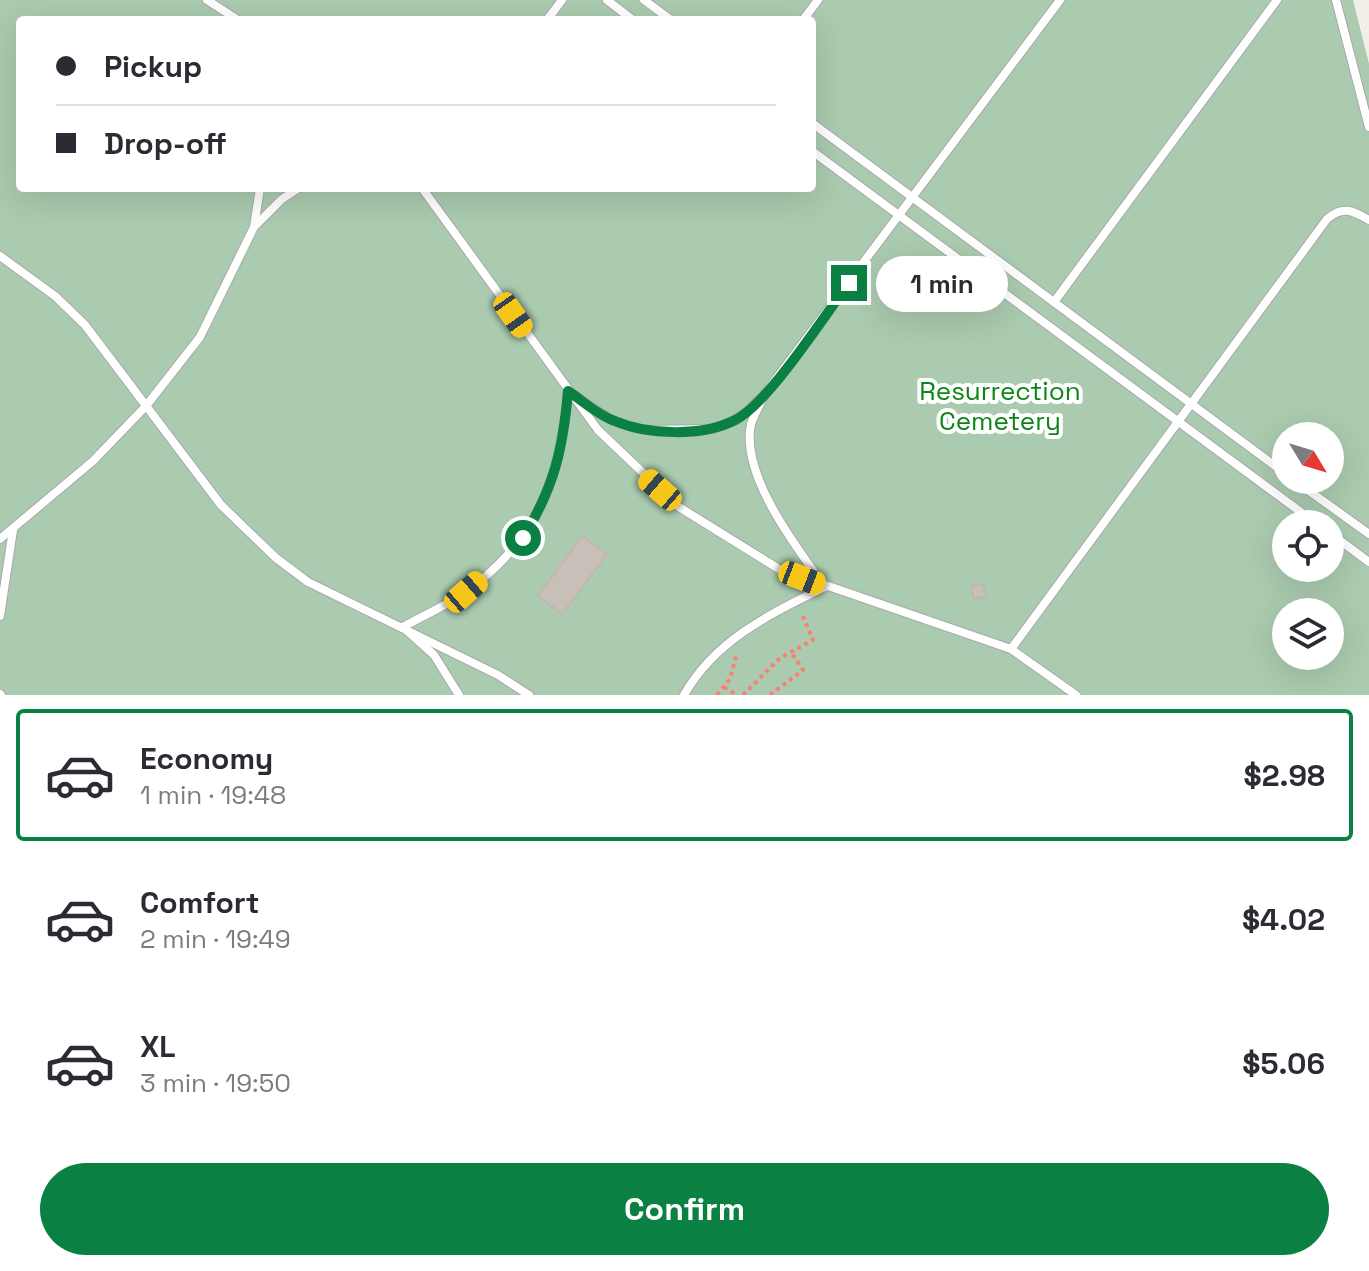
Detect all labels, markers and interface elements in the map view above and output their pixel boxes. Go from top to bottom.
text: Pickup [104,47,202,86]
text: Drop-off [104,124,227,163]
callout: 1 min [877,255,1009,311]
route end [831,265,867,301]
text: 1 min [910,267,974,301]
car [489,288,537,342]
park label: Resurrection Cemetery [919,374,1081,438]
north arrow [1272,422,1344,494]
map controls [1272,422,1344,670]
car [634,465,686,515]
button: locate [1272,510,1344,582]
route start [505,520,541,556]
car [775,558,829,598]
car [440,567,492,617]
button: layers [1272,598,1344,670]
icon: car [44,739,116,811]
text: Economy [140,739,273,778]
text: $2.98 [1244,756,1325,795]
text: 1 min · 19:48 [140,778,286,812]
icon: car [44,883,116,955]
text: Comfort [140,883,259,922]
text: $4.02 [1242,900,1325,939]
text: 2 min · 19:49 [140,922,291,956]
icon: car [44,1027,116,1099]
text: XL [140,1027,176,1066]
text: $5.06 [1242,1044,1325,1083]
text: 3 min · 19:50 [140,1066,291,1100]
button: Confirm [40,1163,1329,1255]

